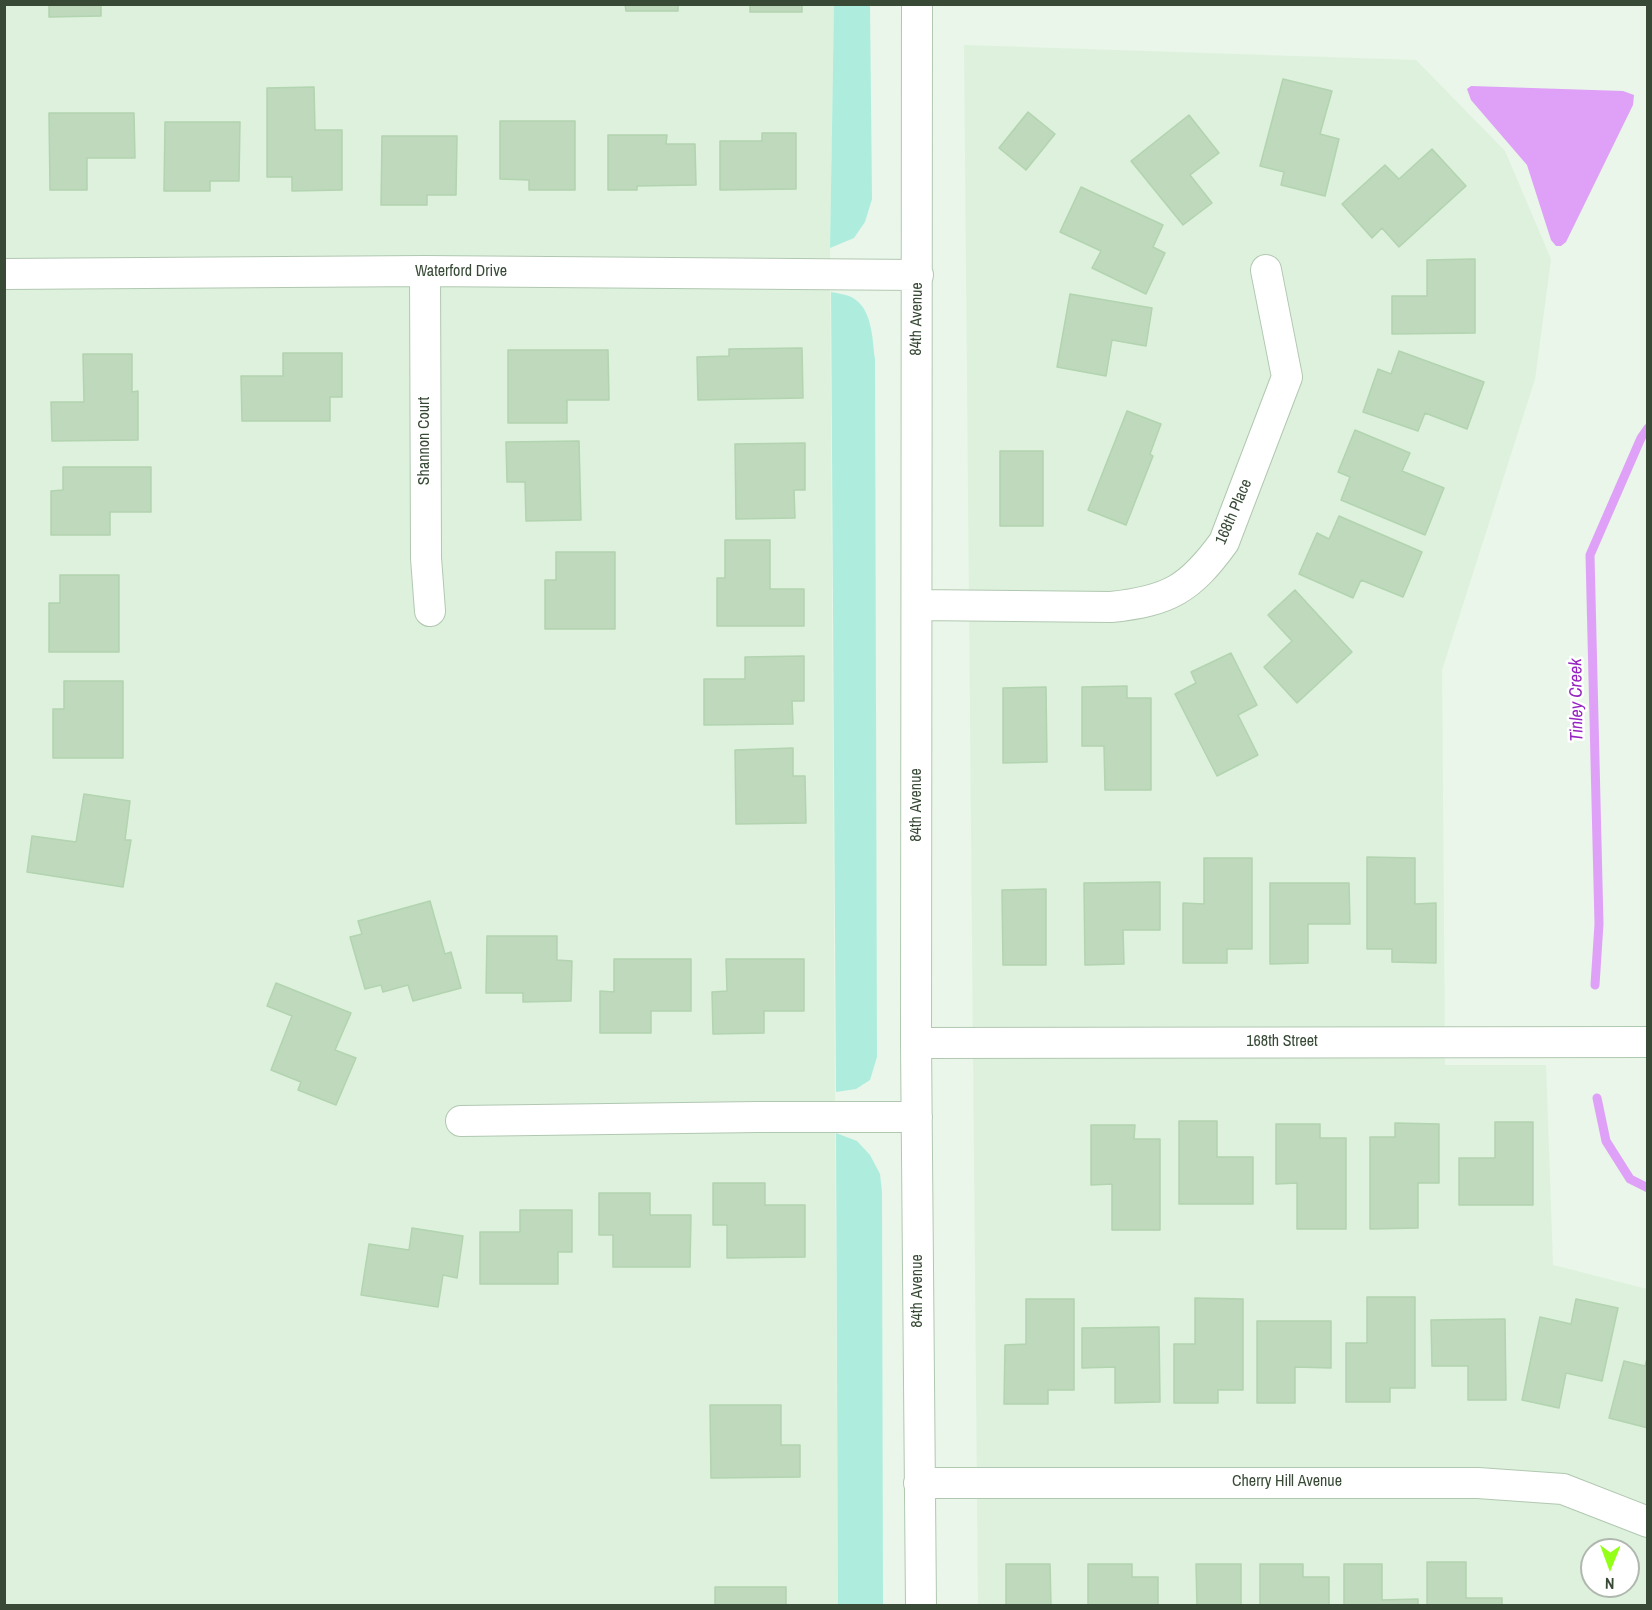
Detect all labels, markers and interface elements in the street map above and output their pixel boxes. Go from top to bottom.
street label: Waterford Drive [415,262,507,282]
street label: 84th Avenue [907,282,927,356]
street label: Shannon Court [415,397,435,485]
street label: 168th Place [1212,476,1256,548]
water label: Tinley Creek [1565,658,1589,742]
street label: 84th Avenue [907,768,927,842]
street label: 168th Street [1246,1032,1318,1052]
street label: 84th Avenue [908,1254,928,1328]
street label: Cherry Hill Avenue [1232,1472,1342,1492]
north arrow [1580,1538,1640,1598]
text: N [1605,1573,1615,1595]

